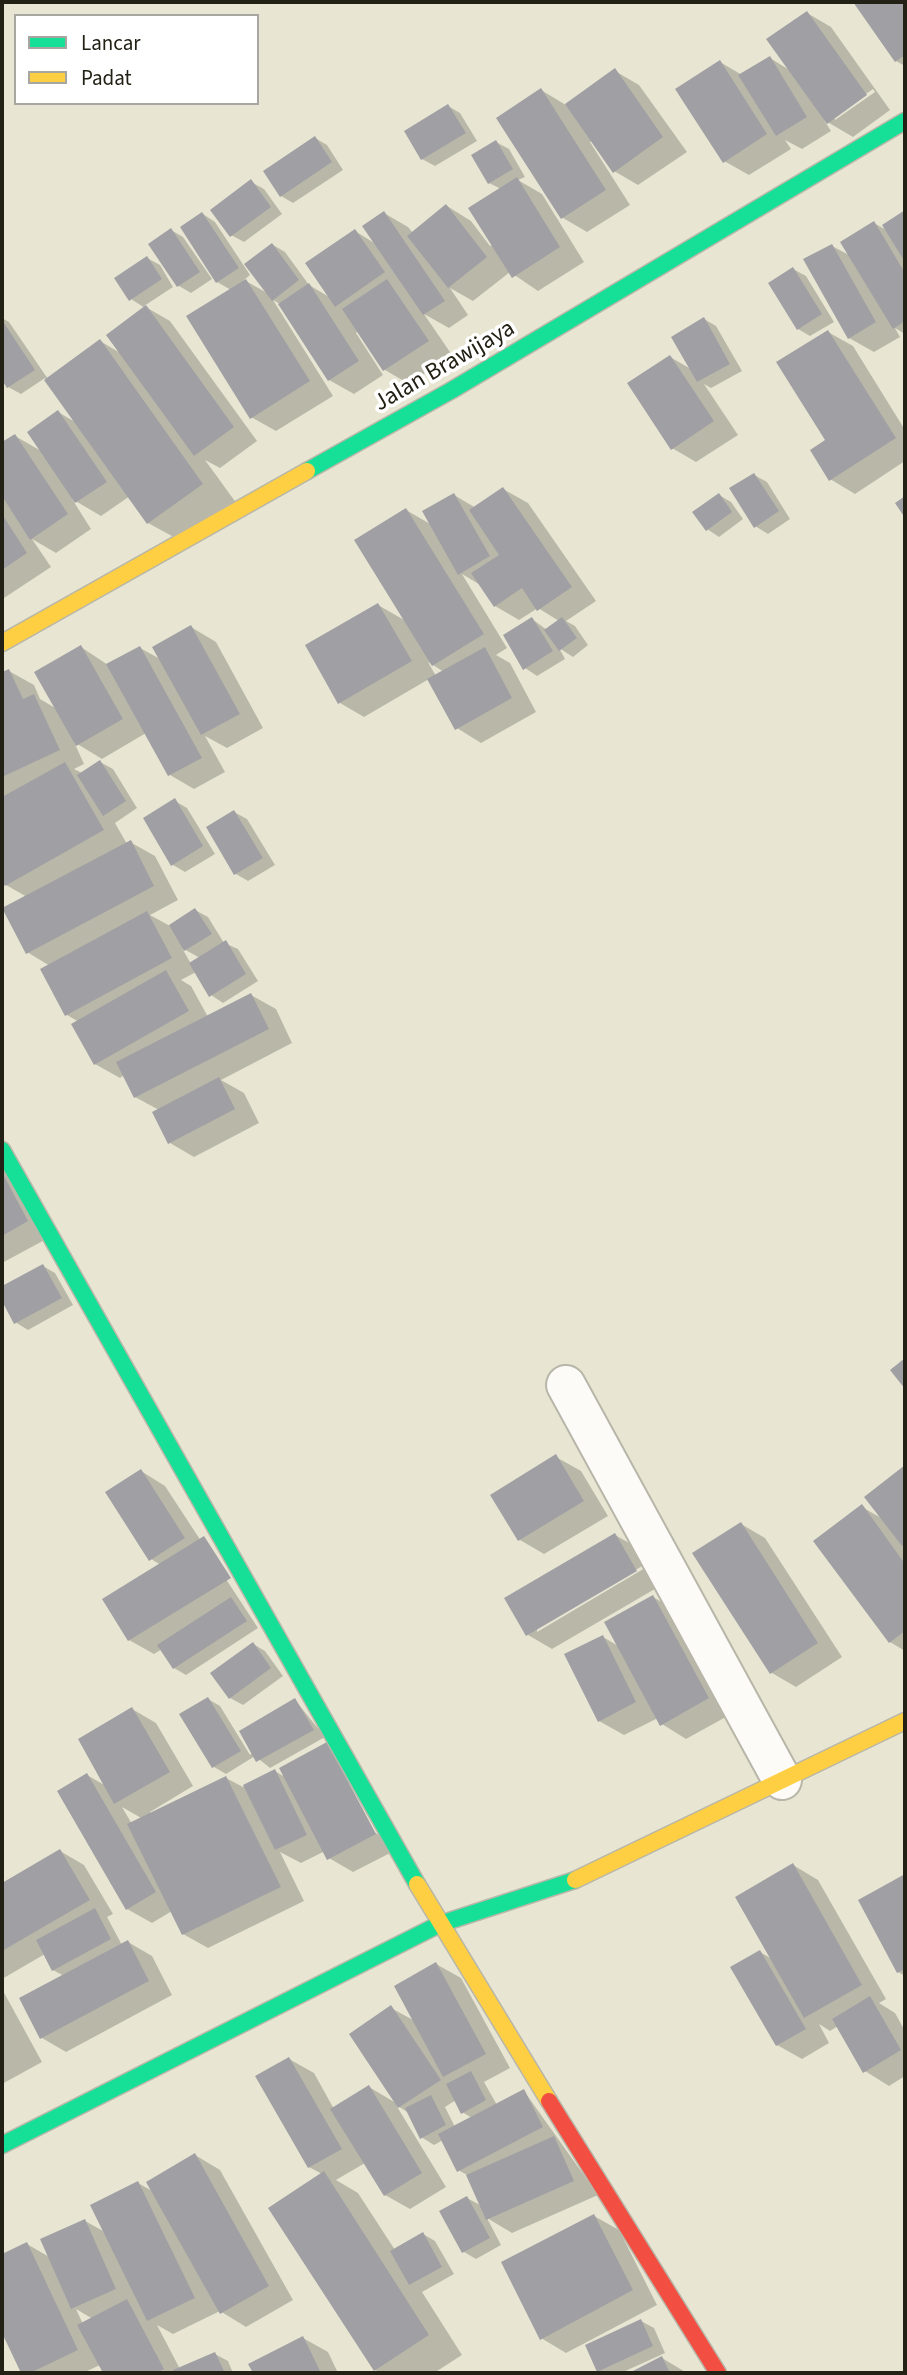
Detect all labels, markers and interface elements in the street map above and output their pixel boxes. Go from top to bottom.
legend [14,14,259,105]
text: Lancar [81,28,141,58]
text: Padat [81,63,132,93]
street label: Jalan Brawijaya [370,315,520,419]

